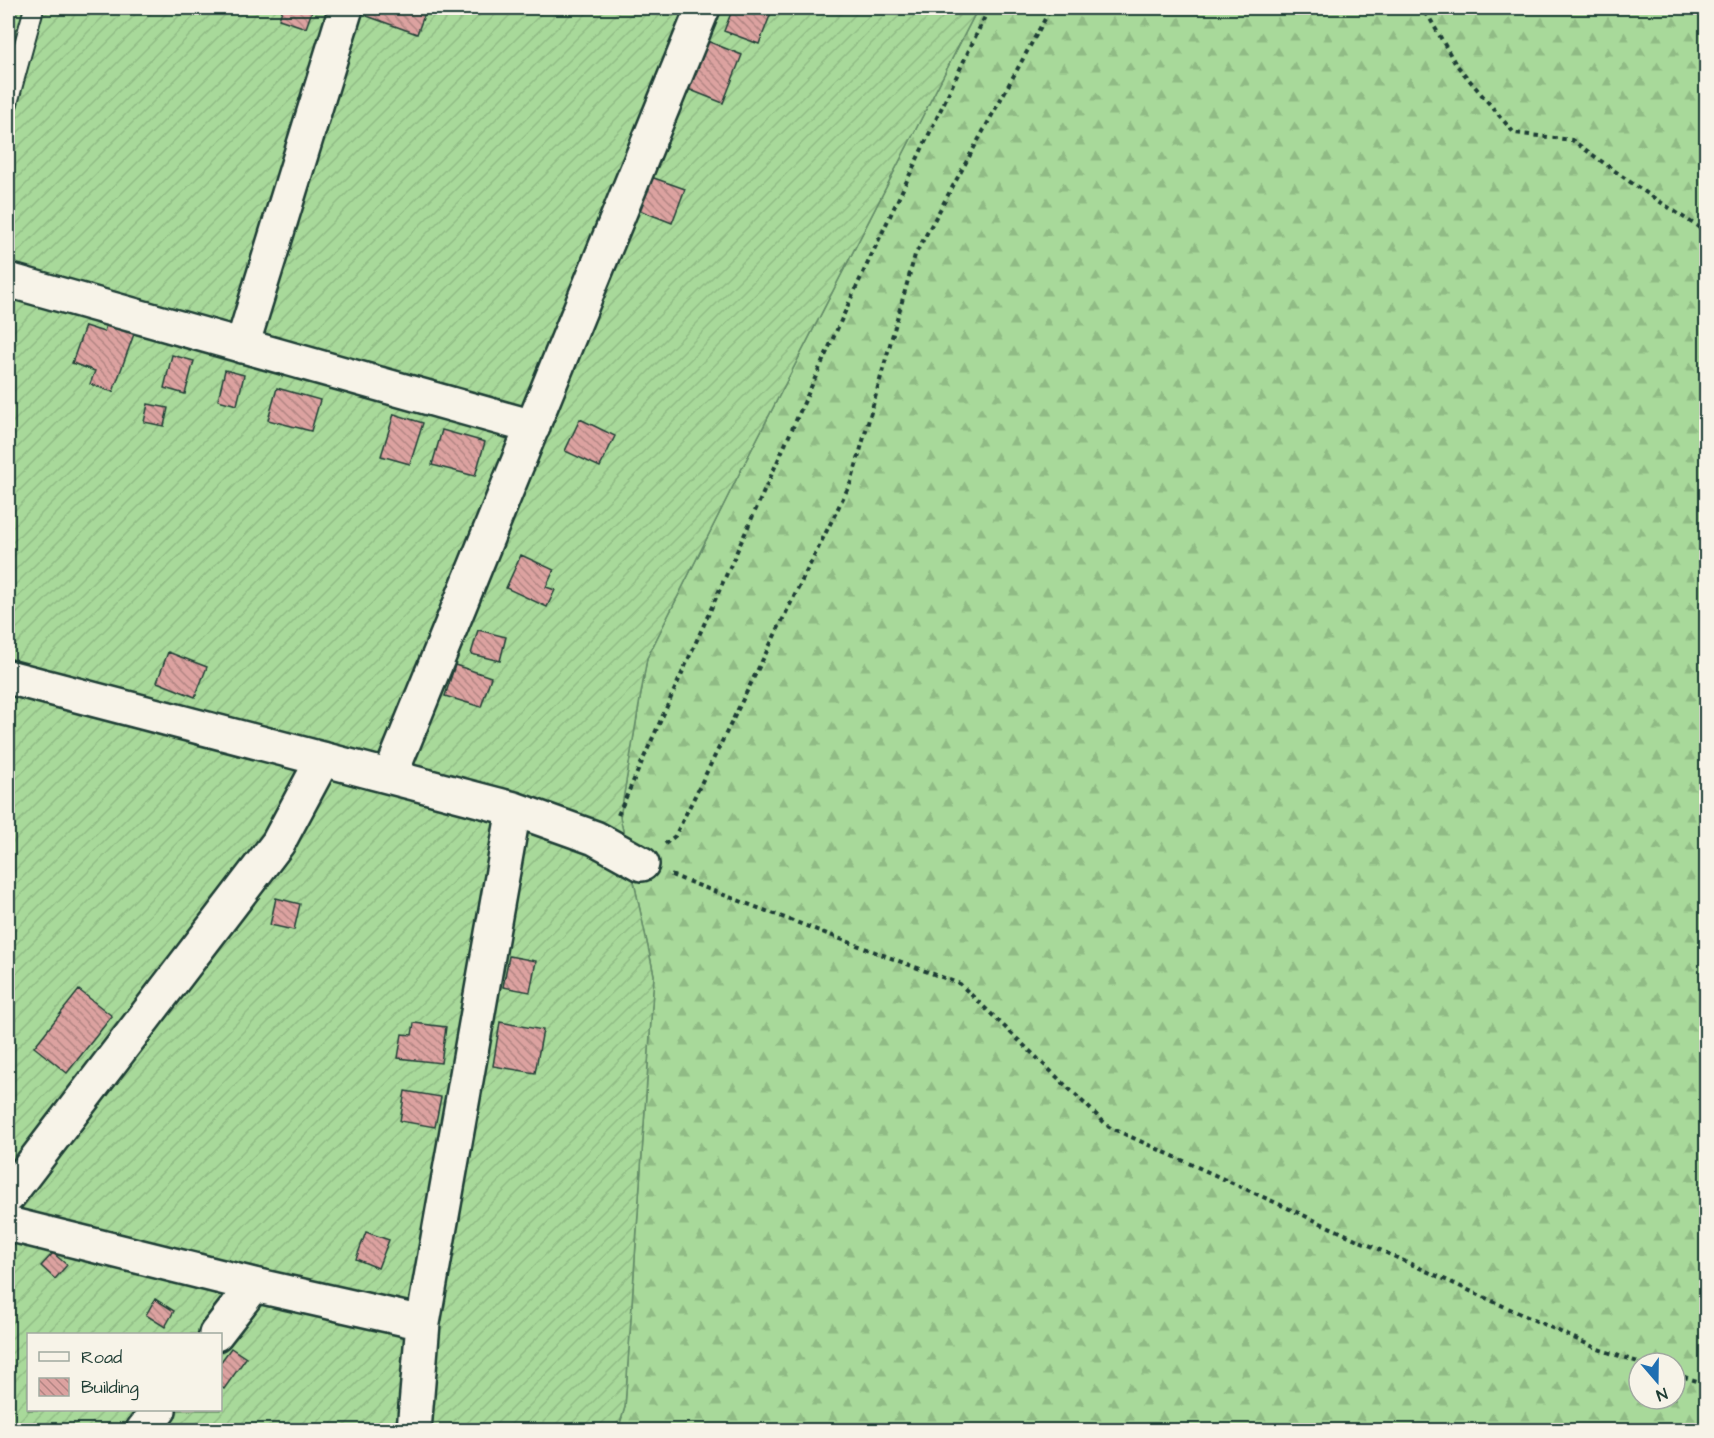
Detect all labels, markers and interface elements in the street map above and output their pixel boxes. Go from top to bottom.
legend [27,1333,222,1411]
text: Road [81,1345,122,1370]
north arrow [1627,1351,1687,1411]
text: Building [81,1375,139,1401]
text: N [1653,1382,1670,1406]

